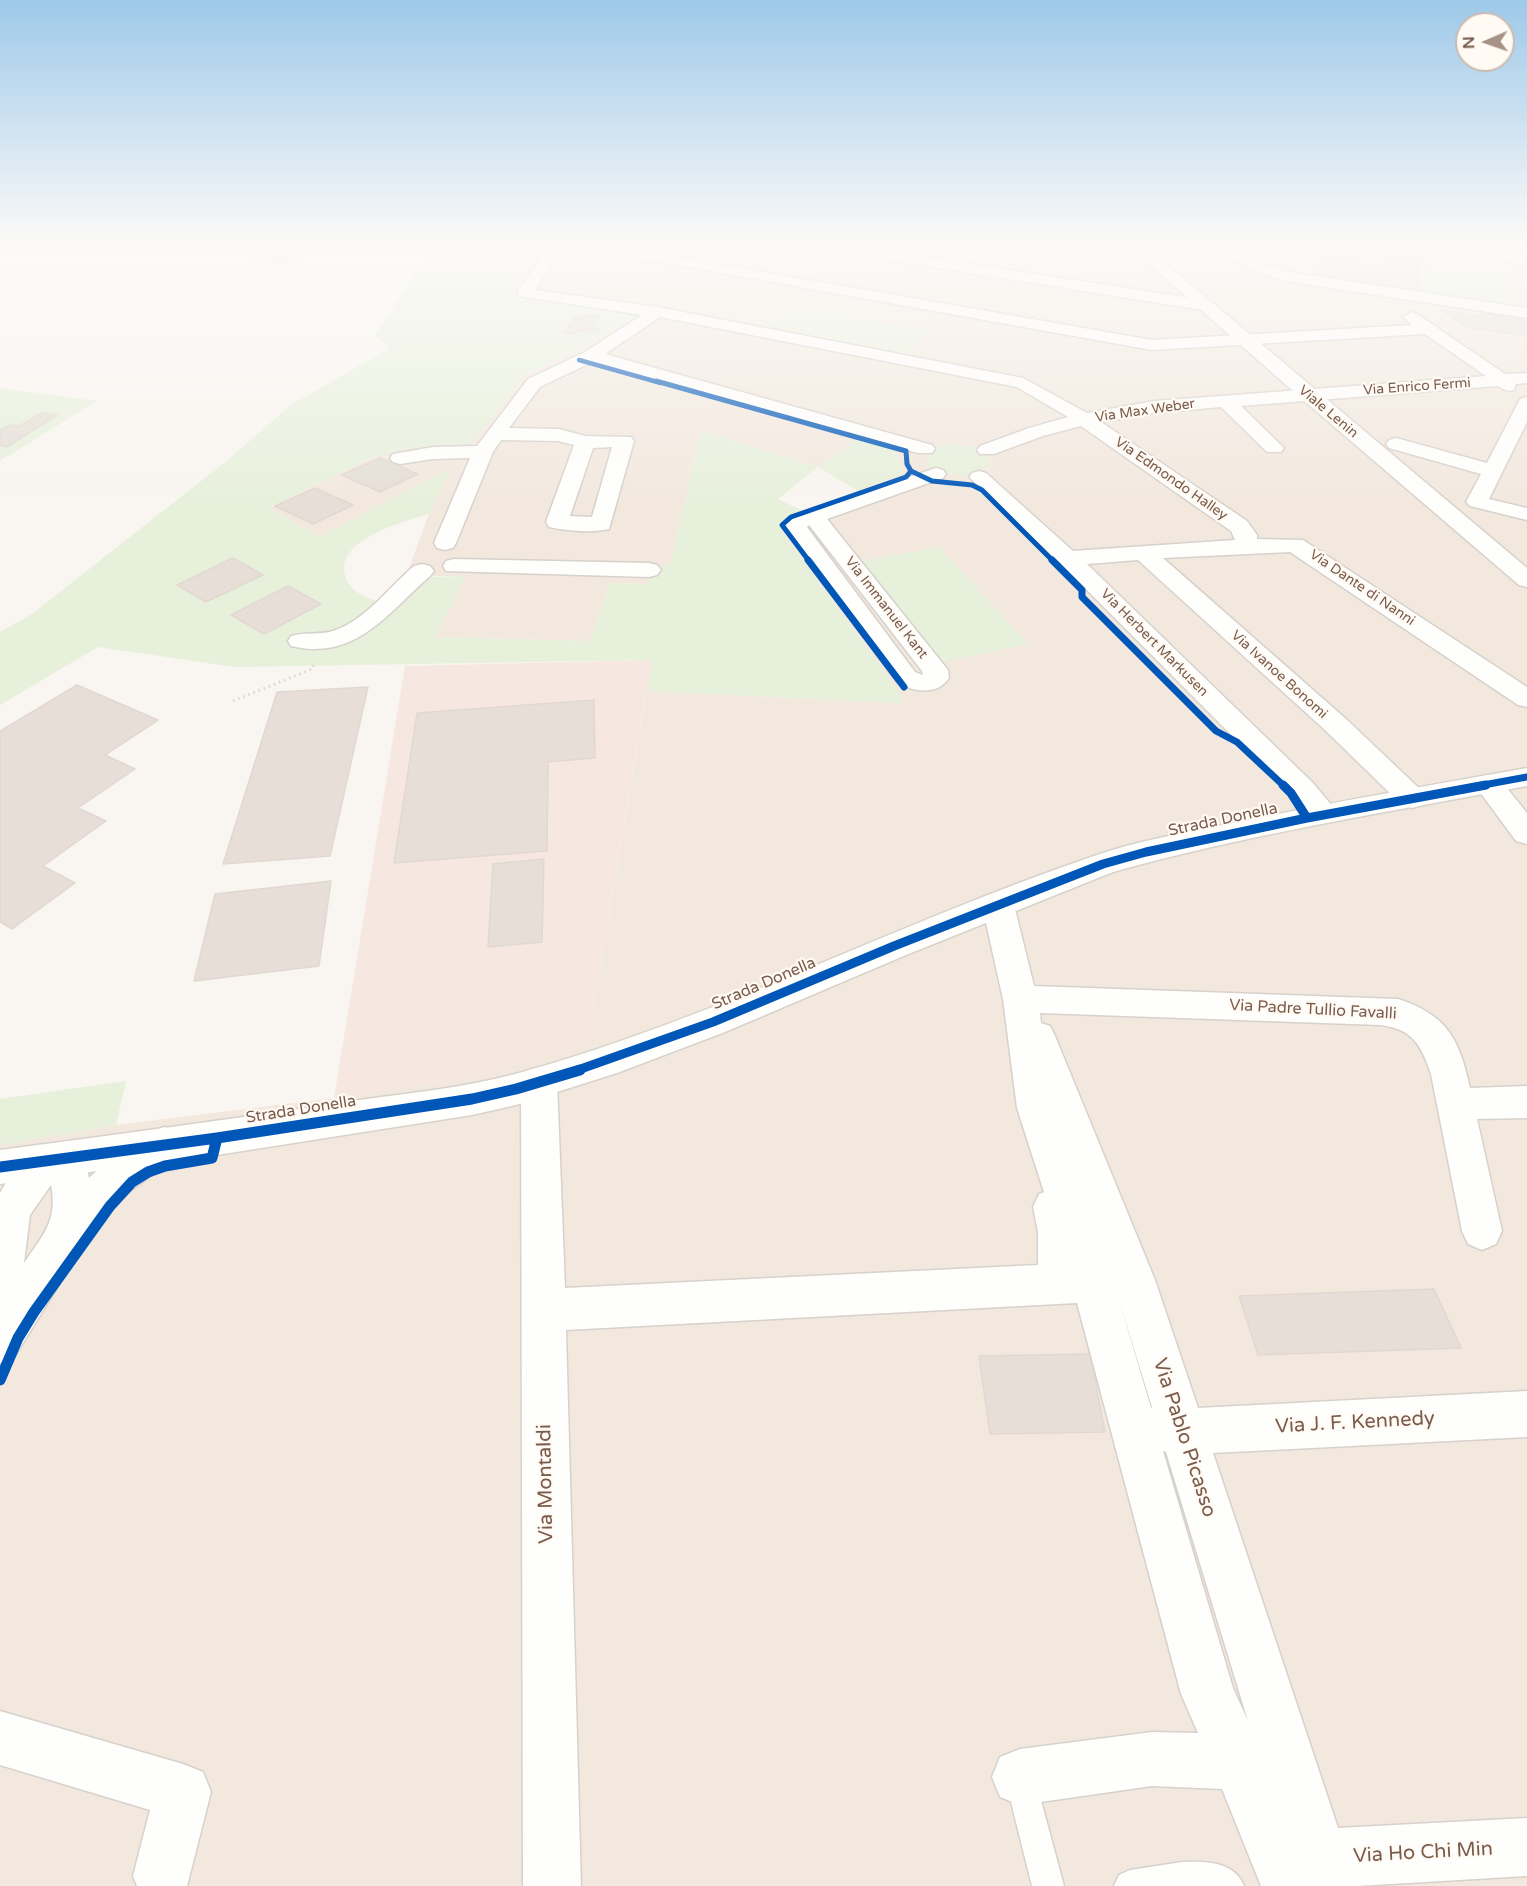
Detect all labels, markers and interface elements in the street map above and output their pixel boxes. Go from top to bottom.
north arrow [1455,12,1515,72]
text: N [1459,36,1479,49]
street label: Via Enrico Fermi [1363,375,1471,399]
street label: Viale Lenin [1295,382,1361,442]
street label: Via Max Weber [1094,396,1196,426]
street label: Via Edmondo Halley [1111,434,1231,524]
street label: Via Dante di Nanni [1306,546,1418,630]
street label: Via Immanuel Kant [841,554,931,662]
street label: Via Herbert Markusen [1097,586,1211,700]
street label: Via Ivanoe Bonomi [1227,627,1331,723]
street label: Strada Donella [1167,799,1279,841]
street label: Strada Donella [709,953,819,1015]
street label: Via Padre Tullio Favalli [1229,996,1397,1024]
street label: Strada Donella [245,1092,357,1128]
street label: Via Pablo Picasso [1147,1355,1221,1521]
street label: Via J. F. Kennedy [1275,1407,1435,1439]
street label: Via Montaldi [533,1424,559,1544]
street label: Via Ho Chi Min [1353,1837,1493,1869]

